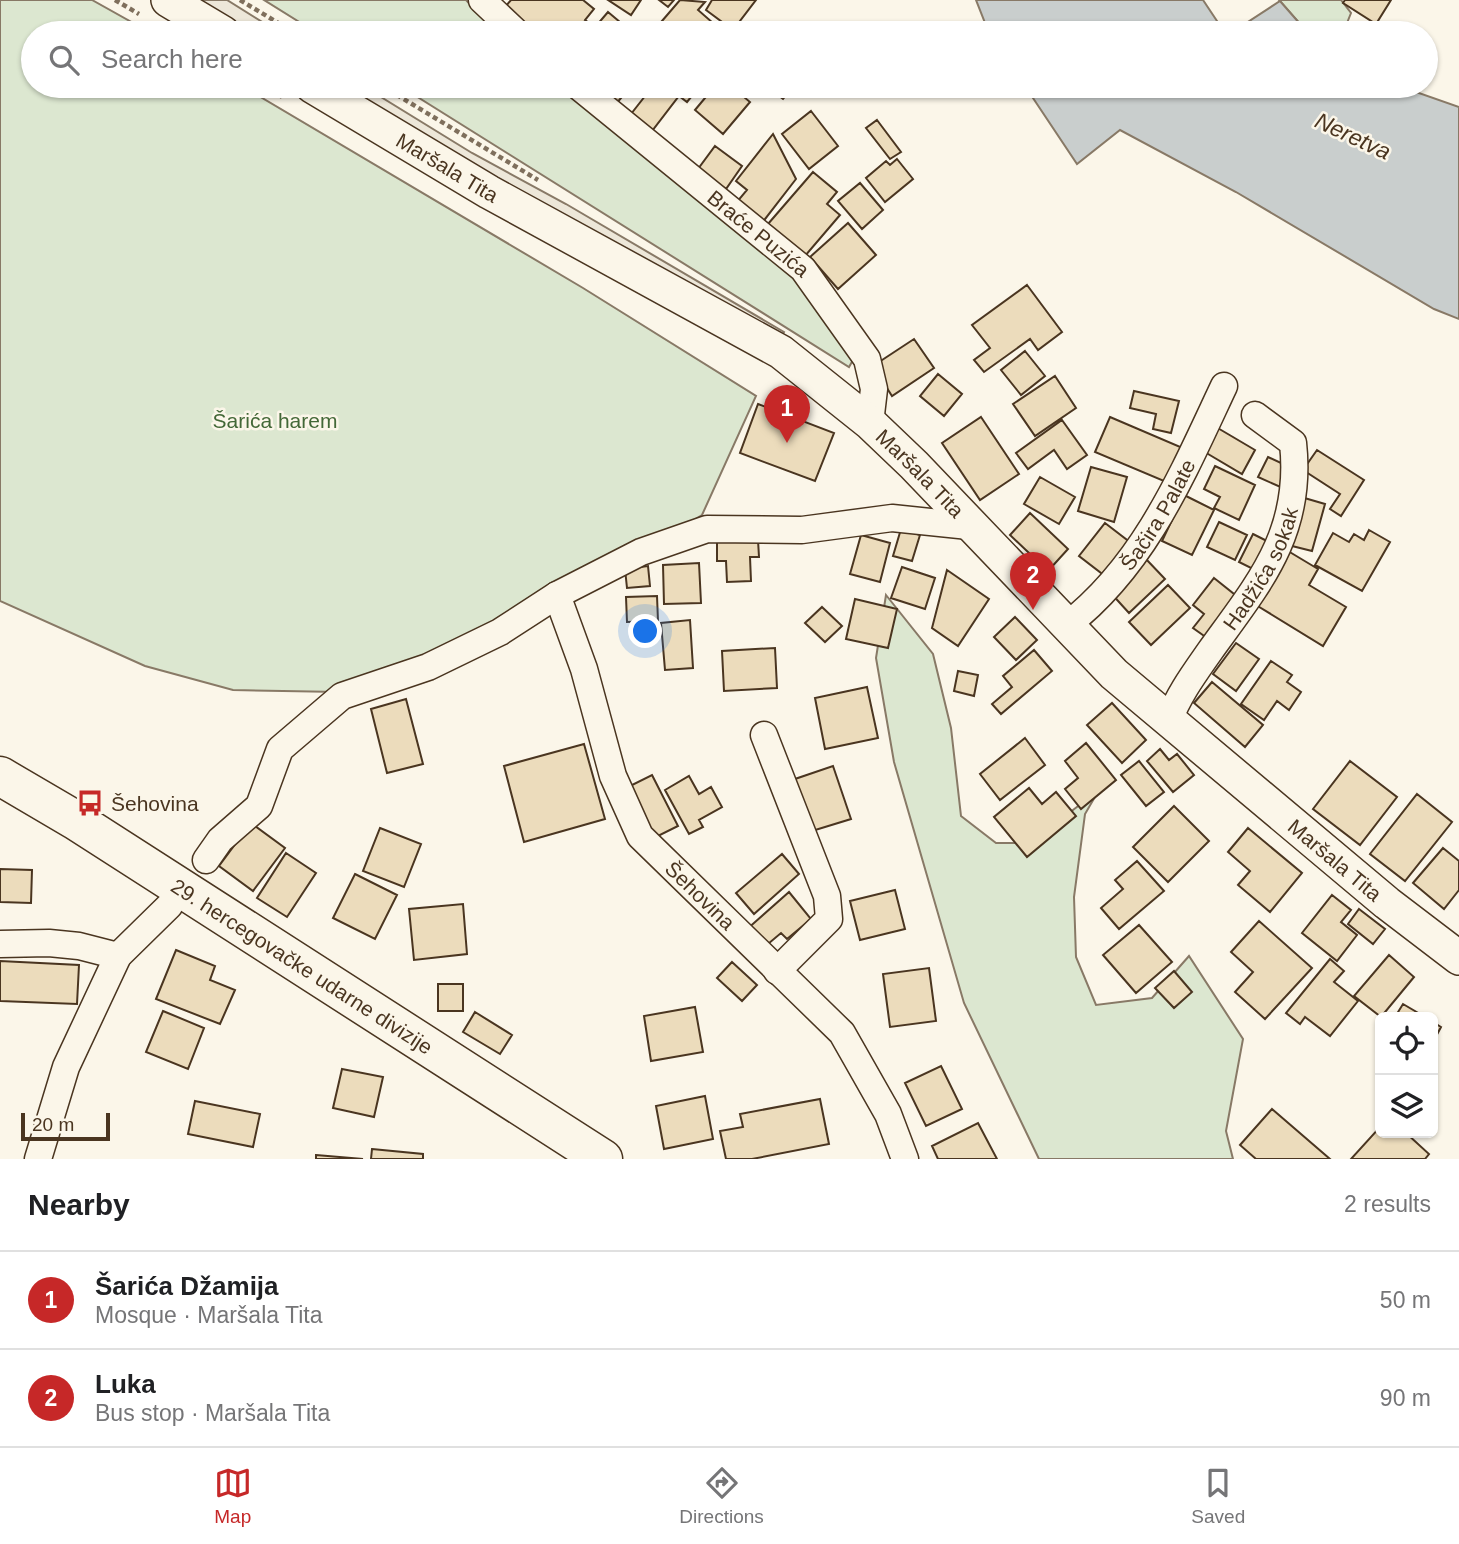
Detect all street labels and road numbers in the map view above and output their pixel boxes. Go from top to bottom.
street label: Maršala Tita [393,128,503,207]
street label: Braće Puzića [703,185,814,281]
street label: Maršala Tita [872,424,969,522]
street label: Šačira Palate [1115,455,1199,574]
street label: Hadžića sokak [1218,504,1302,634]
street label: Maršala Tita [1284,814,1387,905]
street label: Šehovina [661,856,740,934]
street label: 29. hercegovačke udarne divizije [167,874,437,1058]

